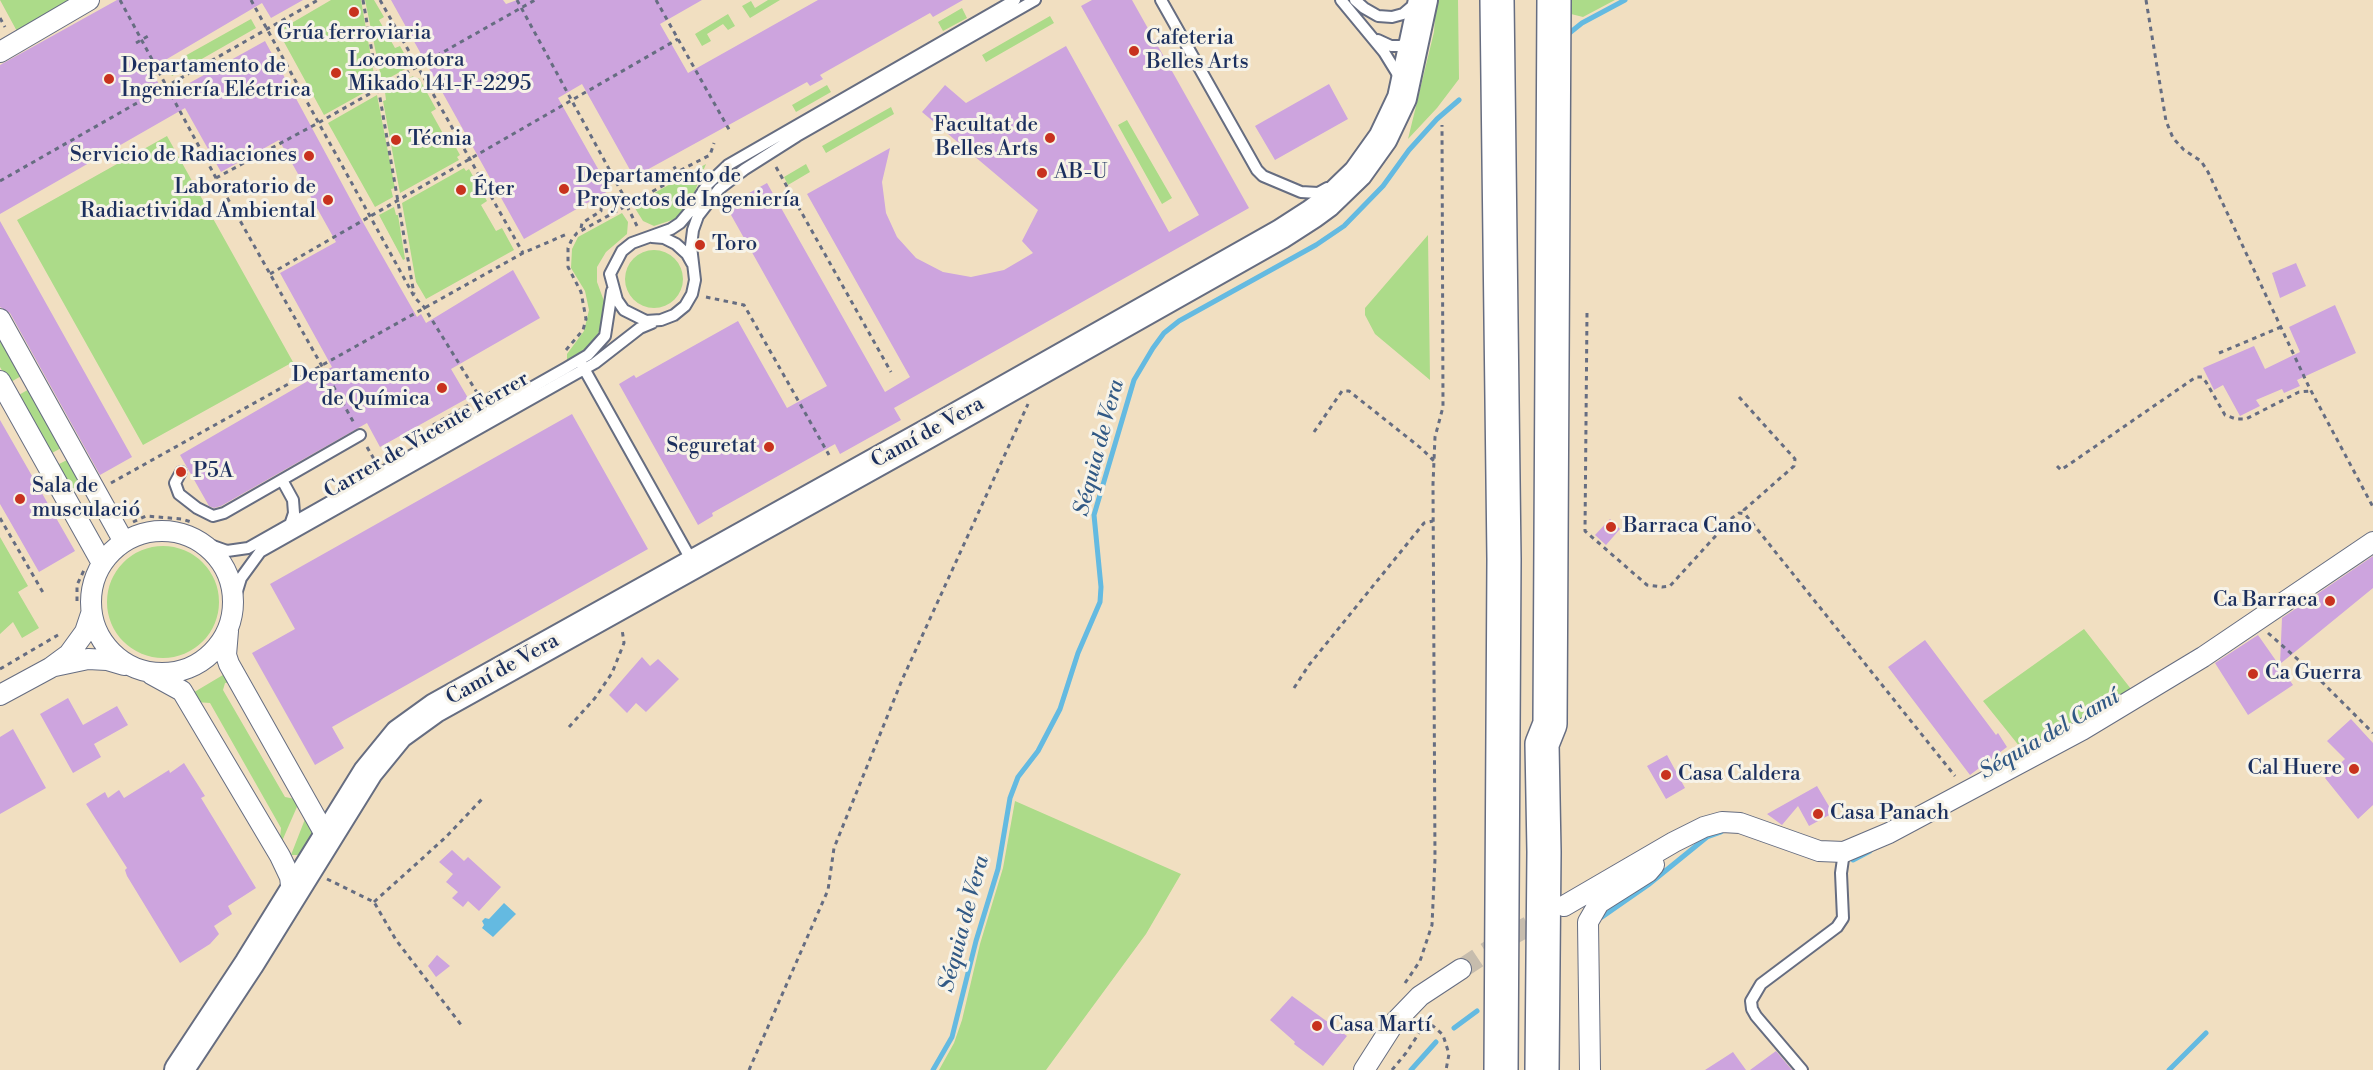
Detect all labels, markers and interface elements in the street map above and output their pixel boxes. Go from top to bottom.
marker: Grúa ferroviaria [347,5,361,19]
place label: Grúa ferroviaria [277,21,431,47]
place label: Cafeteria Belles Arts [1146,26,1249,76]
marker: Cafeteria Belles Arts [1127,44,1141,58]
place label: Locomotora Mikado 141-F-2295 [348,48,531,98]
place label: Departamento de Ingeniería Eléctrica [121,54,311,104]
marker: Locomotora Mikado 141-F-2295 [329,66,343,80]
marker: Departamento de Ingeniería Eléctrica [102,72,116,86]
place label: Facultat de Belles Arts [933,113,1038,163]
place label: Técnia [408,127,472,153]
marker: Facultat de Belles Arts [1043,131,1057,145]
marker: Técnia [389,133,403,147]
place label: Servicio de Radiaciones [70,143,297,169]
marker: Servicio de Radiaciones [302,149,316,163]
place label: AB-U [1054,160,1108,186]
place label: Departamento de Proyectos de Ingeniería [576,164,800,214]
marker: AB-U [1035,166,1049,180]
place label: Laboratorio de Radiactividad Ambiental [80,175,316,225]
place label: Éter [473,177,514,203]
marker: Departamento de Proyectos de Ingeniería [557,182,571,196]
marker: Éter [454,183,468,197]
marker: Laboratorio de Radiactividad Ambiental [321,193,335,207]
place label: Toro [712,232,757,258]
marker: Toro [693,238,707,252]
place label: Departamento de Química [292,363,430,413]
street label: Carrer de Vicente Ferrer [320,367,534,505]
water label: Séquia de Vera [1069,377,1131,519]
marker: Departamento de Química [435,381,449,395]
street label: Camí de Vera [867,392,989,474]
place label: Seguretat [666,434,757,460]
marker: Seguretat [762,440,776,454]
place label: P5A [193,459,233,485]
marker: P5A [174,465,188,479]
place label: Sala de musculació [32,474,140,524]
marker: Sala de musculació [13,492,27,506]
place label: Barraca Cano [1623,514,1752,540]
marker: Barraca Cano [1604,520,1618,534]
place label: Ca Barraca [2213,588,2318,614]
marker: Ca Barraca [2323,594,2337,608]
street label: Camí de Vera [442,629,564,711]
place label: Ca Guerra [2265,661,2362,687]
marker: Ca Guerra [2246,667,2260,681]
water label: Séquia del Camí [1975,684,2125,786]
place label: Cal Huere [2248,756,2342,782]
place label: Casa Caldera [1678,762,1801,788]
marker: Cal Huere [2347,762,2361,776]
marker: Casa Caldera [1659,768,1673,782]
place label: Casa Panach [1830,801,1949,827]
marker: Casa Panach [1811,807,1825,821]
water label: Séquia de Vera [934,853,996,995]
place label: Casa Martí [1329,1013,1431,1039]
marker: Casa Martí [1310,1019,1324,1033]

